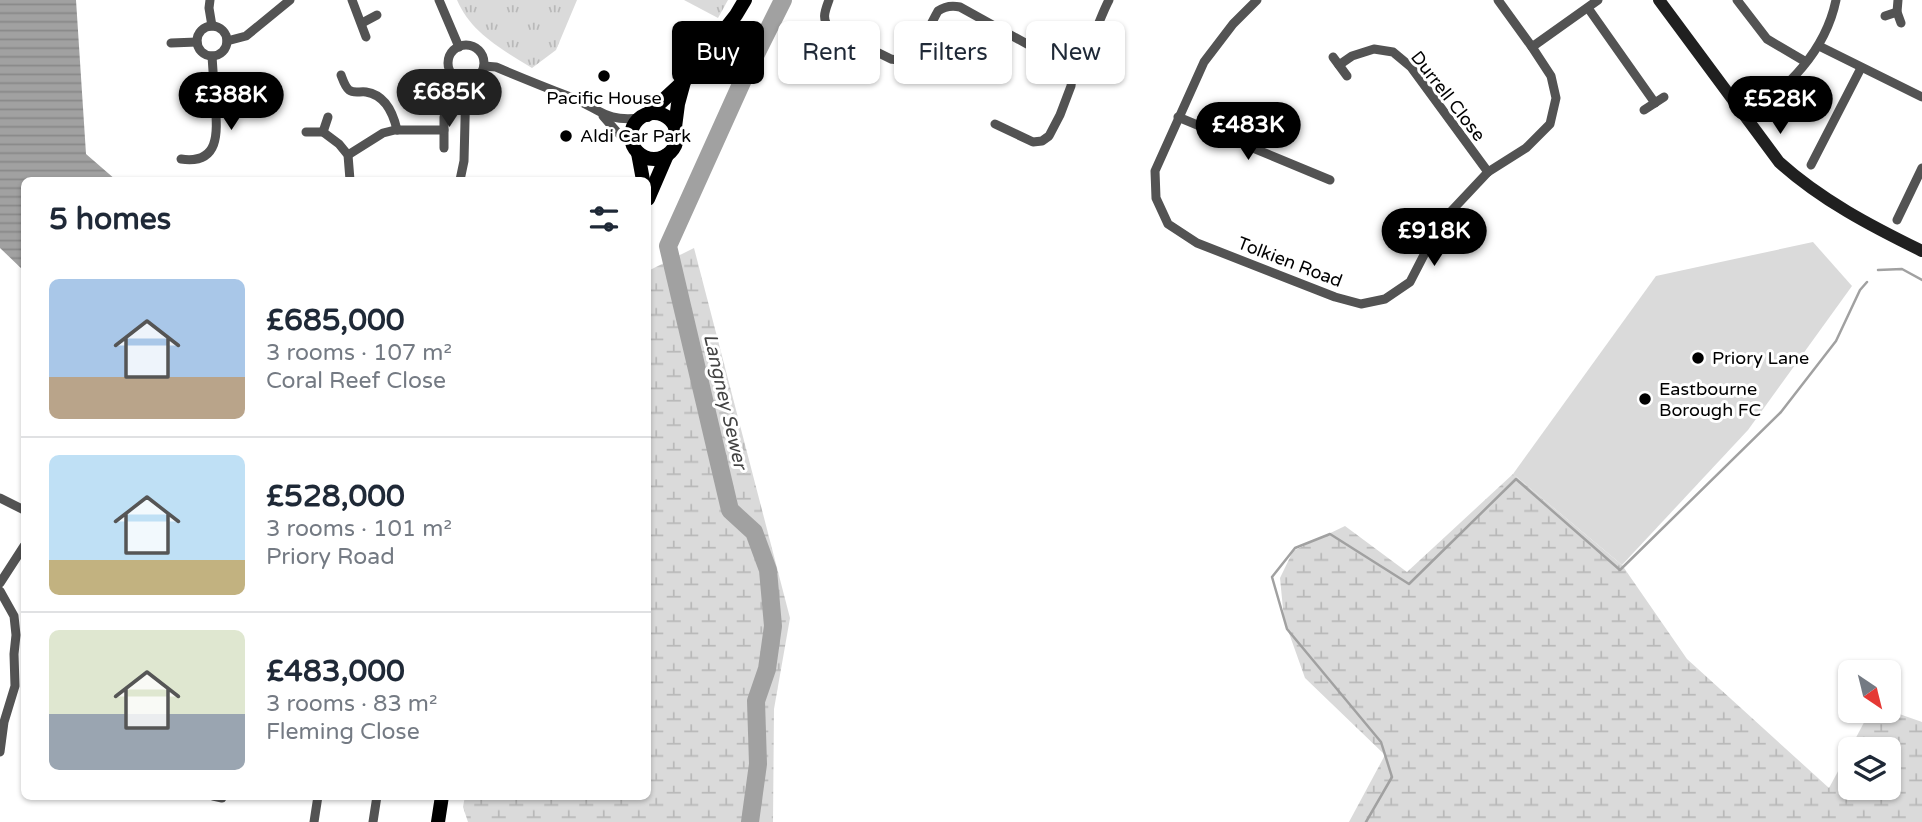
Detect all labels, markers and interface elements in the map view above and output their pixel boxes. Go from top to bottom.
chip: Buy [672,21,764,84]
chip: Rent [778,21,880,84]
chip: Filters [894,21,1012,84]
chip: New [1026,21,1125,84]
street label: Durrell Close [1406,46,1490,146]
marker: Pacific House [596,68,612,84]
pin: £685K [400,69,498,129]
pin: £388K [182,72,280,132]
pin: £528K [1731,76,1829,136]
text: £685K [413,78,485,106]
text: £388K [195,81,267,109]
text: £528K [1744,85,1816,113]
place label: Pacific House [546,87,662,109]
pin: £483K [1199,102,1297,162]
text: £483K [1212,111,1284,139]
place label: Aldi Car Park [580,125,691,147]
marker: Aldi Car Park [558,128,574,144]
icon: filters [585,200,623,238]
text: 5 homes [49,201,171,238]
pin: £918K [1385,208,1483,268]
text: £918K [1398,217,1470,245]
street label: Tolkien Road [1234,232,1346,292]
text: £685,000 [266,302,405,339]
icon: home [105,307,189,391]
water label: Langney Sewer [699,332,752,474]
text: 3 rooms · 107 m² [266,339,452,367]
place label: Priory Lane [1712,347,1809,369]
marker: Priory Lane [1690,350,1706,366]
text: Coral Reef Close [266,367,446,395]
place label: Eastbourne Borough FC [1659,378,1761,421]
marker: Eastbourne Borough FC [1637,391,1653,407]
text: £528,000 [266,478,405,515]
icon: home [105,483,189,567]
text: 3 rooms · 101 m² [266,515,452,543]
text: Priory Road [266,543,395,571]
text: £483,000 [266,653,405,690]
icon: home [105,658,189,742]
north arrow [1838,660,1900,723]
map controls [1838,660,1901,800]
text: 3 rooms · 83 m² [266,690,437,718]
text: Fleming Close [266,718,420,746]
button: layers [1838,737,1901,800]

